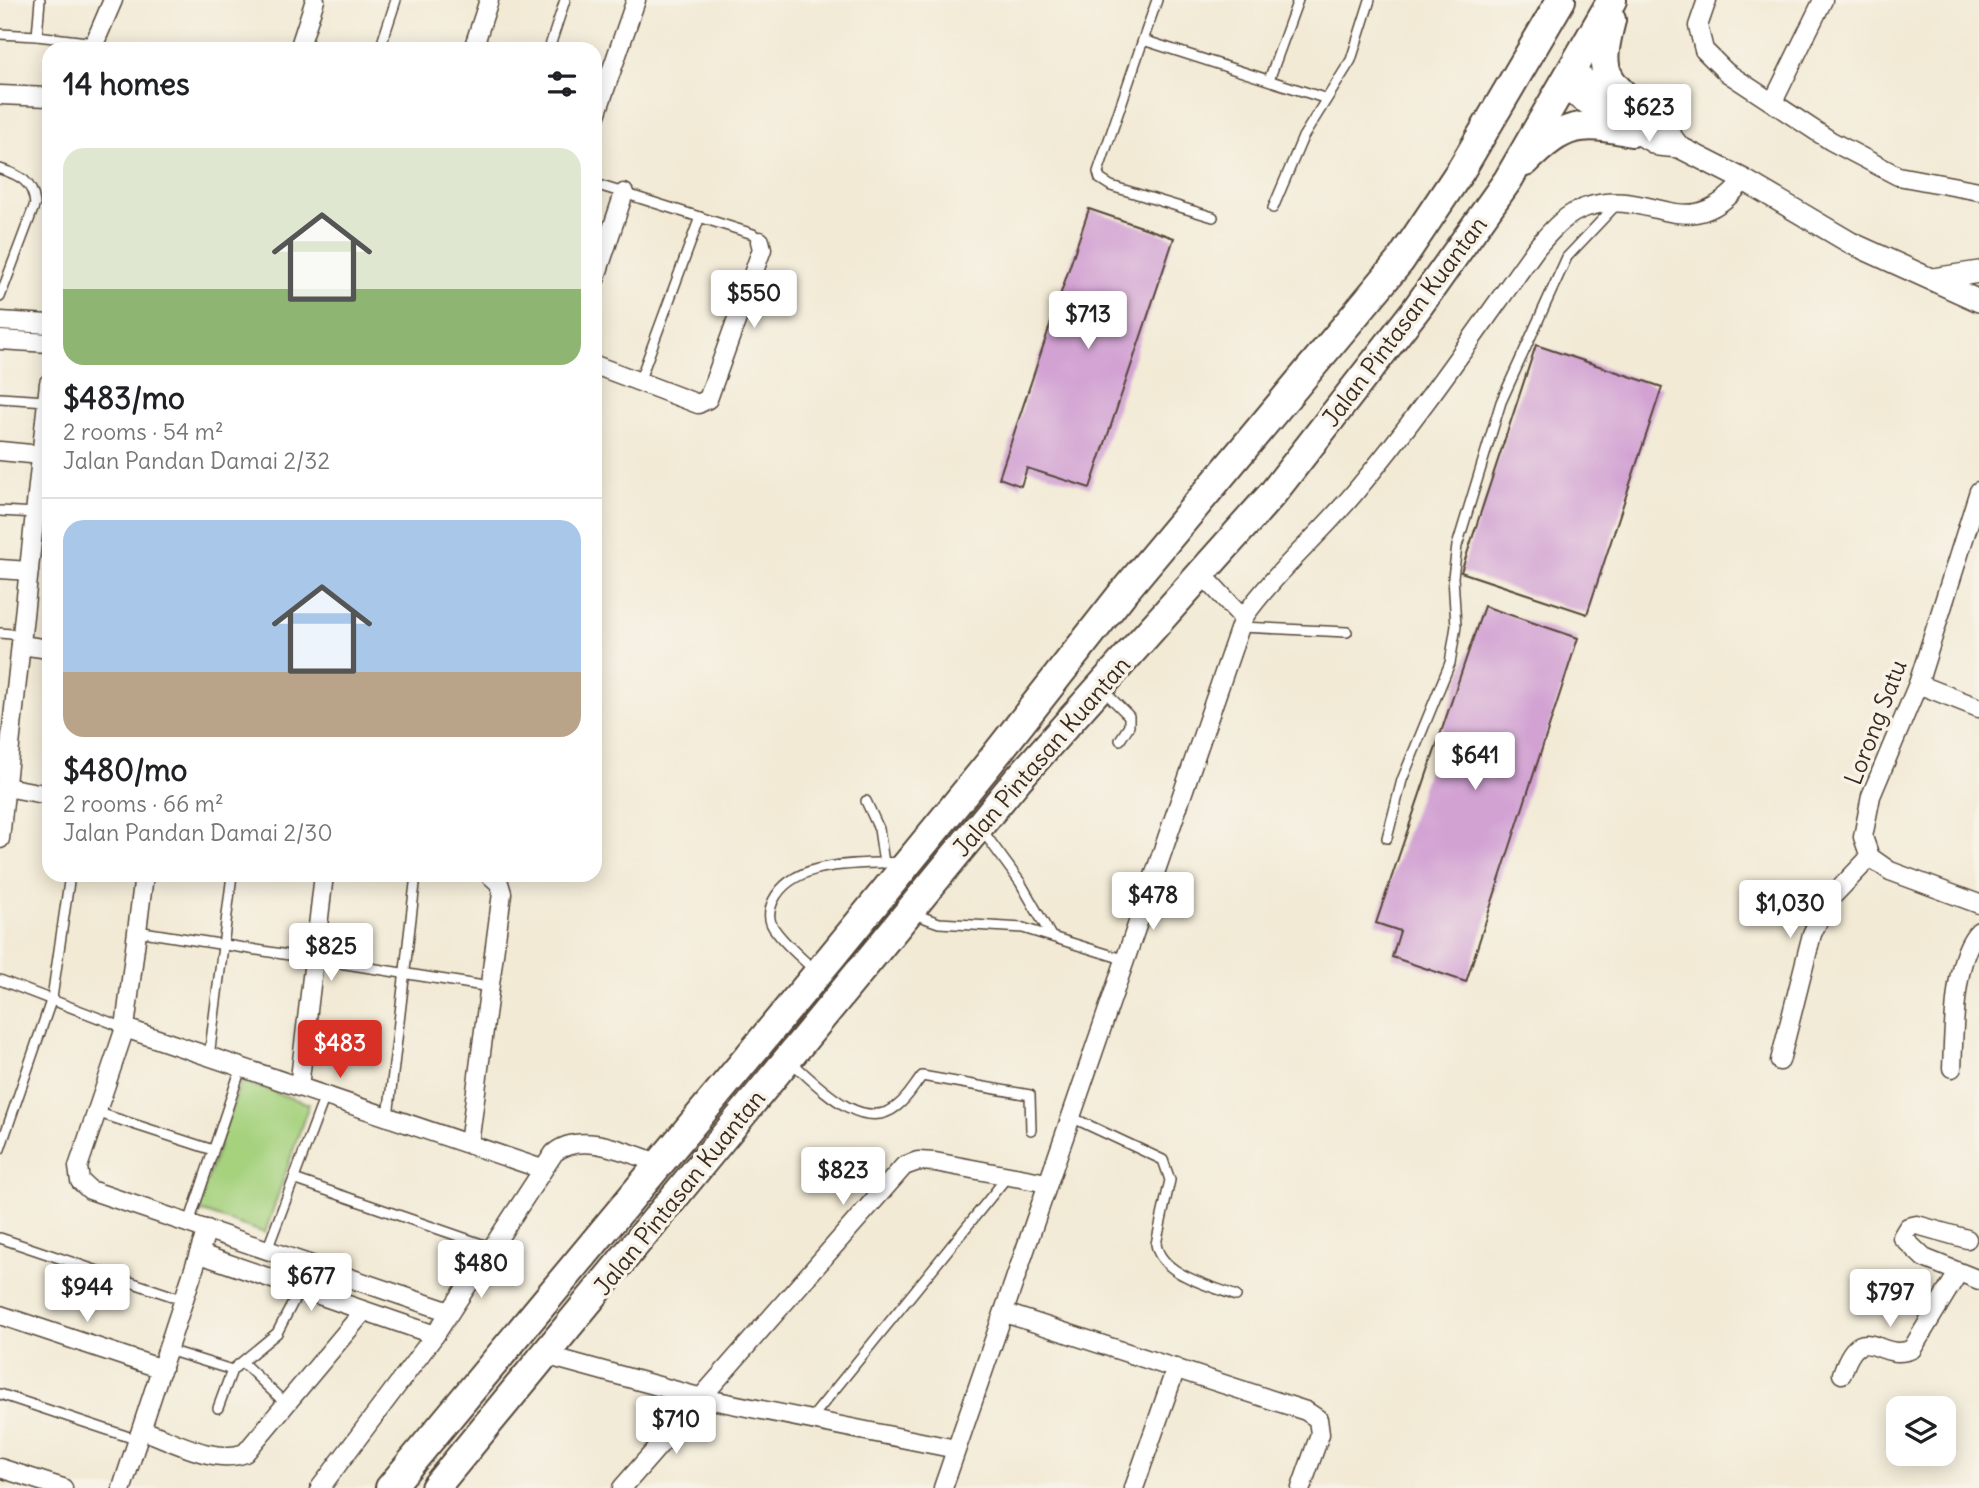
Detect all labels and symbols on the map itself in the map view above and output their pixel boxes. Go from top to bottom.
pin: $623 [1608,85,1690,144]
street label: Jalan Pintasan Kuantan [1315,210,1493,432]
pin: $550 [713,270,795,330]
pin: $713 [1047,292,1129,351]
street label: Jalan Pintasan Kuantan [946,650,1136,862]
street label: Lorong Satu [1837,655,1913,789]
pin: $641 [1434,732,1516,792]
pin: $478 [1112,872,1194,932]
pin: $1,030 [1733,880,1847,940]
pin: $825 [290,923,372,983]
pin: $483 [299,1020,381,1080]
street label: Jalan Pintasan Kuantan [587,1083,771,1301]
pin: $823 [802,1148,884,1207]
pin: $480 [440,1240,522,1300]
pin: $677 [270,1254,352,1313]
pin: $944 [46,1264,128,1324]
pin: $797 [1849,1270,1931,1329]
pin: $710 [635,1396,717,1456]

